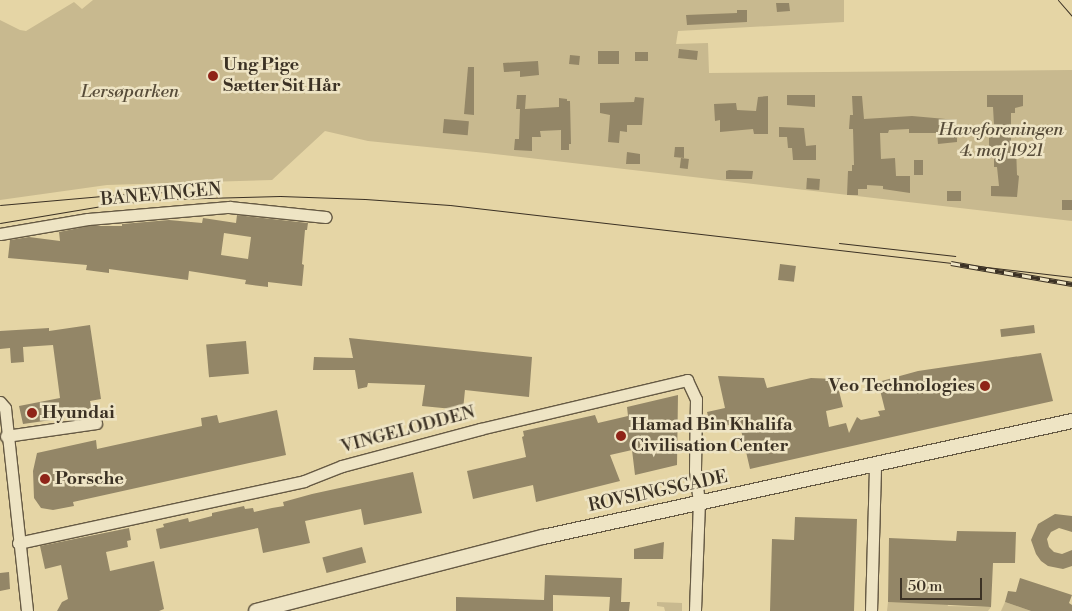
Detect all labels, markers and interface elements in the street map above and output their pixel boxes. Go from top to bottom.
place label: Ung Pige Sætter Sit Hår [223,55,341,98]
marker: Ung Pige Sætter Sit Hår [207,70,219,82]
park label: Lersøparken [81,81,179,103]
park label: Haveforeningen 4. maj 1921 [939,120,1063,162]
street label: BANEVINGEN [100,179,222,211]
place label: Veo Technologies [828,375,975,397]
marker: Veo Technologies [979,380,991,392]
place label: Hyundai [42,402,115,424]
street label: VINGELODDEN [338,402,478,458]
marker: Hyundai [26,407,38,419]
place label: Hamad Bin Khalifa Civilisation Center [631,415,792,458]
marker: Hamad Bin Khalifa Civilisation Center [615,430,627,442]
street label: ROVSINGSGADE [586,467,730,517]
place label: Porsche [55,468,124,490]
marker: Porsche [39,473,51,485]
scale bar [902,568,984,600]
text: 50 m [908,577,942,596]

